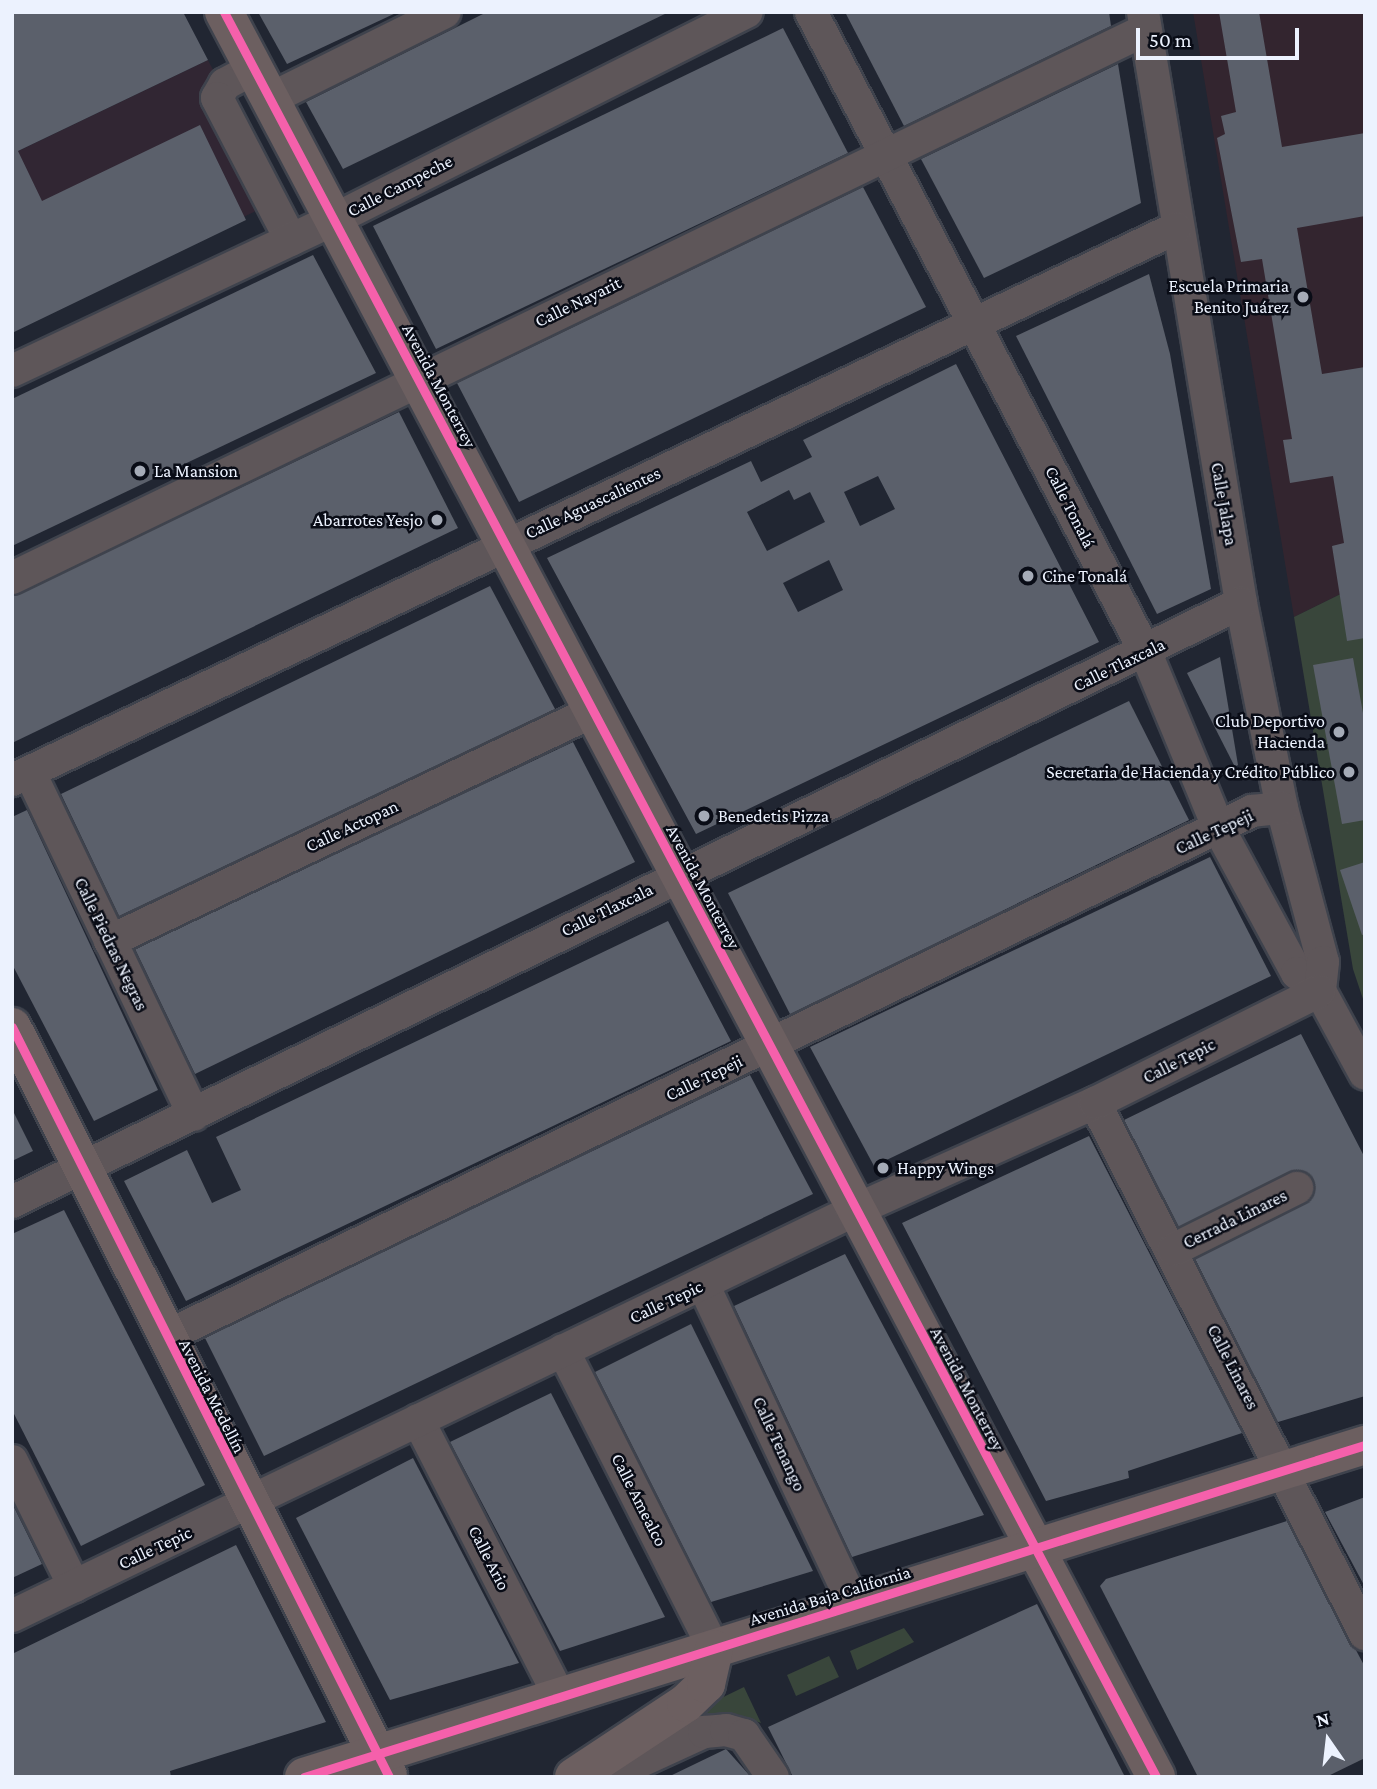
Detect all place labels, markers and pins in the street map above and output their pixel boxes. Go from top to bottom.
place label: Escuela Primaria Benito Juárez [1168,276,1289,318]
marker: Escuela Primaria Benito Juárez [1295,289,1311,305]
place label: La Mansion [154,460,238,482]
marker: La Mansion [132,463,148,479]
place label: Abarrotes Yesjo [313,509,423,531]
marker: Abarrotes Yesjo [429,512,445,528]
place label: Cine Tonalá [1042,565,1127,587]
marker: Cine Tonalá [1020,568,1036,584]
place label: Club Deportivo Hacienda [1215,711,1325,754]
marker: Club Deportivo Hacienda [1331,724,1347,740]
place label: Secretaria de Hacienda y Crédito Público [1046,761,1335,783]
marker: Secretaria de Hacienda y Crédito Público [1341,764,1357,780]
place label: Benedetis Pizza [718,805,829,827]
marker: Benedetis Pizza [696,808,712,824]
place label: Happy Wings [897,1157,994,1179]
marker: Happy Wings [875,1160,891,1176]

